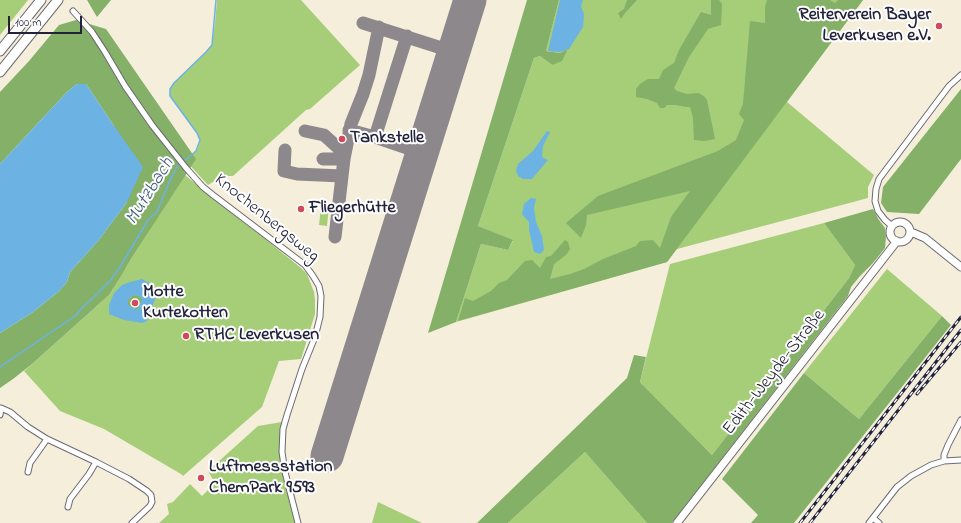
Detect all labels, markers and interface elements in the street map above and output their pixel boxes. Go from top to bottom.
place label: Reiterverein Bayer Leverkusen e.V. [799,5,931,48]
scale bar [10,8,84,34]
text: 100 m [15,14,42,32]
marker: Reiterverein Bayer Leverkusen e.V. [934,21,944,31]
place label: Tankstelle [350,128,424,150]
marker: Tankstelle [337,134,347,144]
water label: Mutzbach [122,154,180,230]
street label: Knochenbergsweg [209,170,323,268]
place label: Fliegerhütte [309,198,396,220]
marker: Fliegerhütte [296,204,306,214]
place label: Motte Kurtekotten [143,282,228,324]
marker: Motte Kurtekotten [130,298,140,308]
street label: Edith-Weyde-Straße [719,306,831,440]
place label: RTHC Leverkusen [194,325,319,347]
marker: RTHC Leverkusen [181,331,191,341]
place label: Luftmessstation ChemPark 9593 [209,457,332,500]
marker: Luftmessstation ChemPark 9593 [196,473,206,483]

